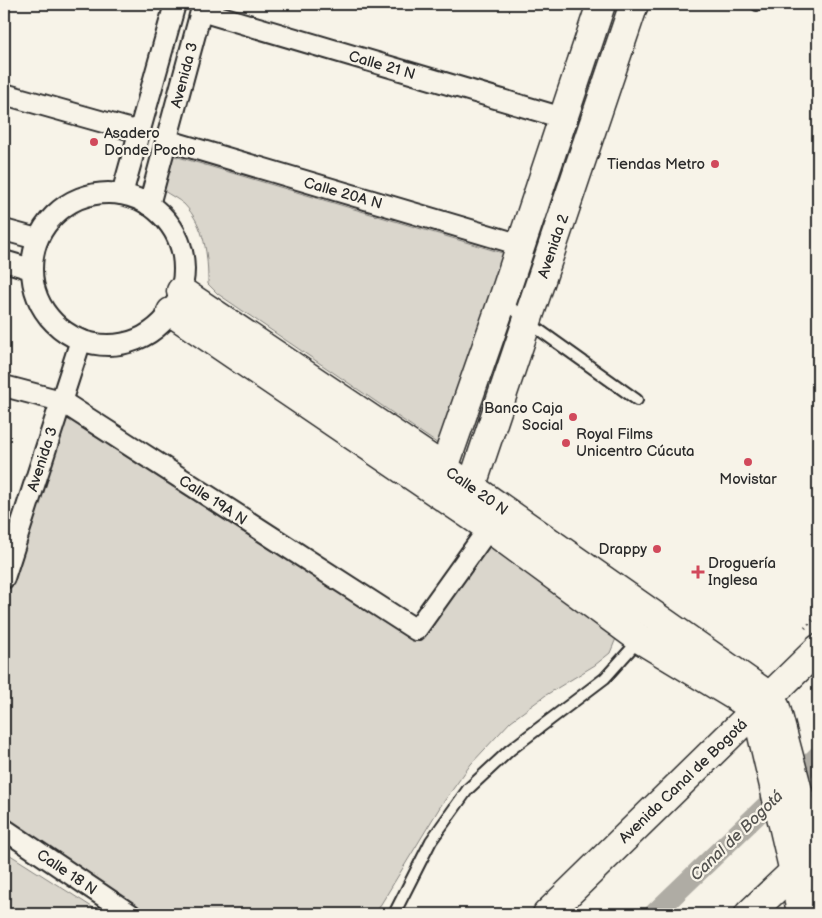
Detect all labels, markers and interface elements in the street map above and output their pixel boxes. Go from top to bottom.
street label: Avenida 3 [167,40,202,110]
street label: Calle 21 N [346,47,417,84]
place label: Asadero Donde Pocho [104,124,195,160]
marker: Asadero Donde Pocho [88,136,100,148]
place label: Tiendas Metro [607,155,705,174]
marker: Tiendas Metro [709,158,721,170]
street label: Calle 20A N [301,173,384,214]
street label: Avenida 2 [534,211,573,281]
place label: Banco Caja Social [484,399,563,435]
marker: Banco Caja Social [567,411,579,423]
street label: Avenida 3 [23,424,62,494]
place label: Royal Films Unicentro Cúcuta [576,425,694,461]
marker: Royal Films Unicentro Cúcuta [560,437,572,449]
marker: Movistar [742,456,754,468]
street label: Calle 20 N [442,463,512,520]
place label: Movistar [719,470,777,489]
street label: Calle 19A N [175,471,250,530]
place label: Drappy [598,540,647,559]
marker: Drappy [651,543,663,555]
place label: Droguería Inglesa [708,554,776,590]
marker: Droguería Inglesa [692,566,704,578]
street label: Avenida Canal de Bogotá [615,715,751,847]
water label: Canal de Bogotá [686,786,786,884]
street label: Calle 18 N [33,845,100,899]

